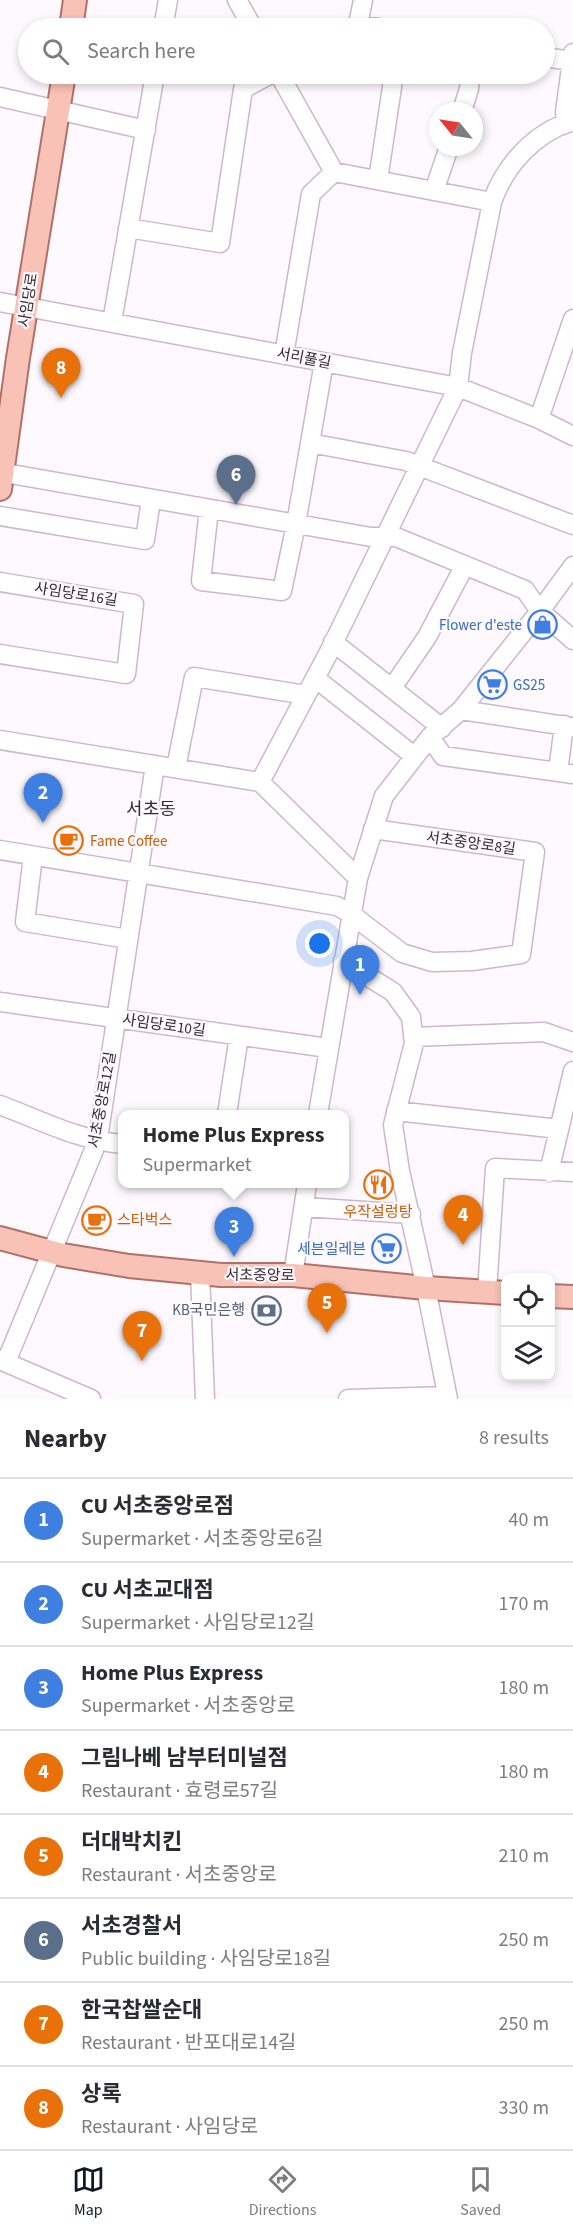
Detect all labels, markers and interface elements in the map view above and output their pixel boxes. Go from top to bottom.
search box [18,18,555,84]
icon: search [39,35,72,68]
text: Search here [87,35,195,67]
north arrow [429,102,483,156]
street label: 사임당로 [14,271,43,329]
street label: 서리풀길 [275,343,333,374]
pin: 8 [42,348,80,398]
pin: 6 [216,456,256,505]
street label: 사임당로16길 [33,578,119,611]
shop icon: Flower d'este [527,609,559,641]
place label: Flower d'este [439,615,522,636]
supermarket icon: GS25 [476,669,508,701]
place label: GS25 [513,675,545,696]
pin: 2 [24,774,63,823]
district label: 서초동 [126,797,176,822]
cafe icon: Fame Coffee [53,825,85,857]
street label: 서초중앙로8길 [425,827,517,860]
place label: Fame Coffee [90,831,167,852]
your location [305,929,334,958]
pin: 1 [340,946,380,995]
street label: 사임당로10길 [121,1009,207,1042]
street label: 서초중앙로12길 [84,1050,121,1150]
popup [118,1110,349,1188]
text: Home Plus Express [142,1119,325,1151]
text: Supermarket [142,1151,252,1179]
restaurant icon: 우작설렁탕 [362,1169,394,1201]
pin: 4 [444,1196,482,1245]
place label: 우작설렁탕 [343,1202,413,1223]
cafe icon: 스타벅스 [80,1204,112,1236]
pin: 3 [214,1208,254,1257]
place label: 스타벅스 [117,1210,172,1231]
supermarket icon: 세븐일레븐 [371,1233,403,1265]
place label: 세븐일레븐 [297,1239,366,1260]
street label: 서초중앙로 [225,1264,295,1287]
map controls [501,1273,555,1381]
button: locate [501,1273,555,1327]
pin: 5 [308,1284,346,1333]
bank icon: KB국민은행 [250,1294,282,1326]
place label: KB국민은행 [172,1300,245,1321]
pin: 7 [122,1312,162,1361]
button: layers [501,1327,555,1381]
text: Nearby [24,1420,107,1457]
text: 8 results [479,1424,549,1452]
text: CU 서초중앙로점 [81,1490,234,1522]
text: 1 [38,1506,49,1534]
text: 40 m [509,1506,549,1534]
text: Supermarket · 서초중앙로6길 [81,1525,323,1553]
text: CU 서초교대점 [81,1574,214,1606]
text: 2 [38,1590,49,1618]
text: 170 m [499,1590,549,1618]
text: Supermarket · 사임당로12길 [81,1609,315,1637]
text: Home Plus Express [81,1657,263,1689]
text: 3 [38,1674,49,1702]
text: 180 m [499,1674,549,1702]
text: Supermarket · 서초중앙로 [81,1692,295,1720]
text: 그림나베 남부터미널점 [81,1742,288,1774]
text: 4 [38,1758,49,1786]
text: 180 m [499,1758,549,1786]
text: Restaurant · 효령로57길 [81,1777,278,1805]
text: 더대박치킨 [81,1826,182,1858]
text: 5 [38,1842,49,1870]
text: 210 m [499,1842,549,1870]
text: Restaurant · 서초중앙로 [81,1861,277,1889]
text: 서초경찰서 [81,1910,182,1942]
text: 6 [38,1926,49,1954]
text: 250 m [499,1926,549,1954]
text: Public building · 사임당로18길 [81,1945,331,1973]
text: 한국찹쌀순대 [81,1994,202,2026]
text: 7 [38,2010,49,2038]
text: 250 m [499,2010,549,2038]
text: Restaurant · 반포대로14길 [81,2029,296,2057]
text: 상록 [81,2078,121,2110]
text: 8 [38,2094,49,2122]
text: 330 m [499,2094,549,2122]
text: Restaurant · 사임당로 [81,2113,258,2141]
tab: Map [72,2163,105,2221]
tab: Directions [249,2163,316,2221]
tab: Saved [460,2163,501,2221]

